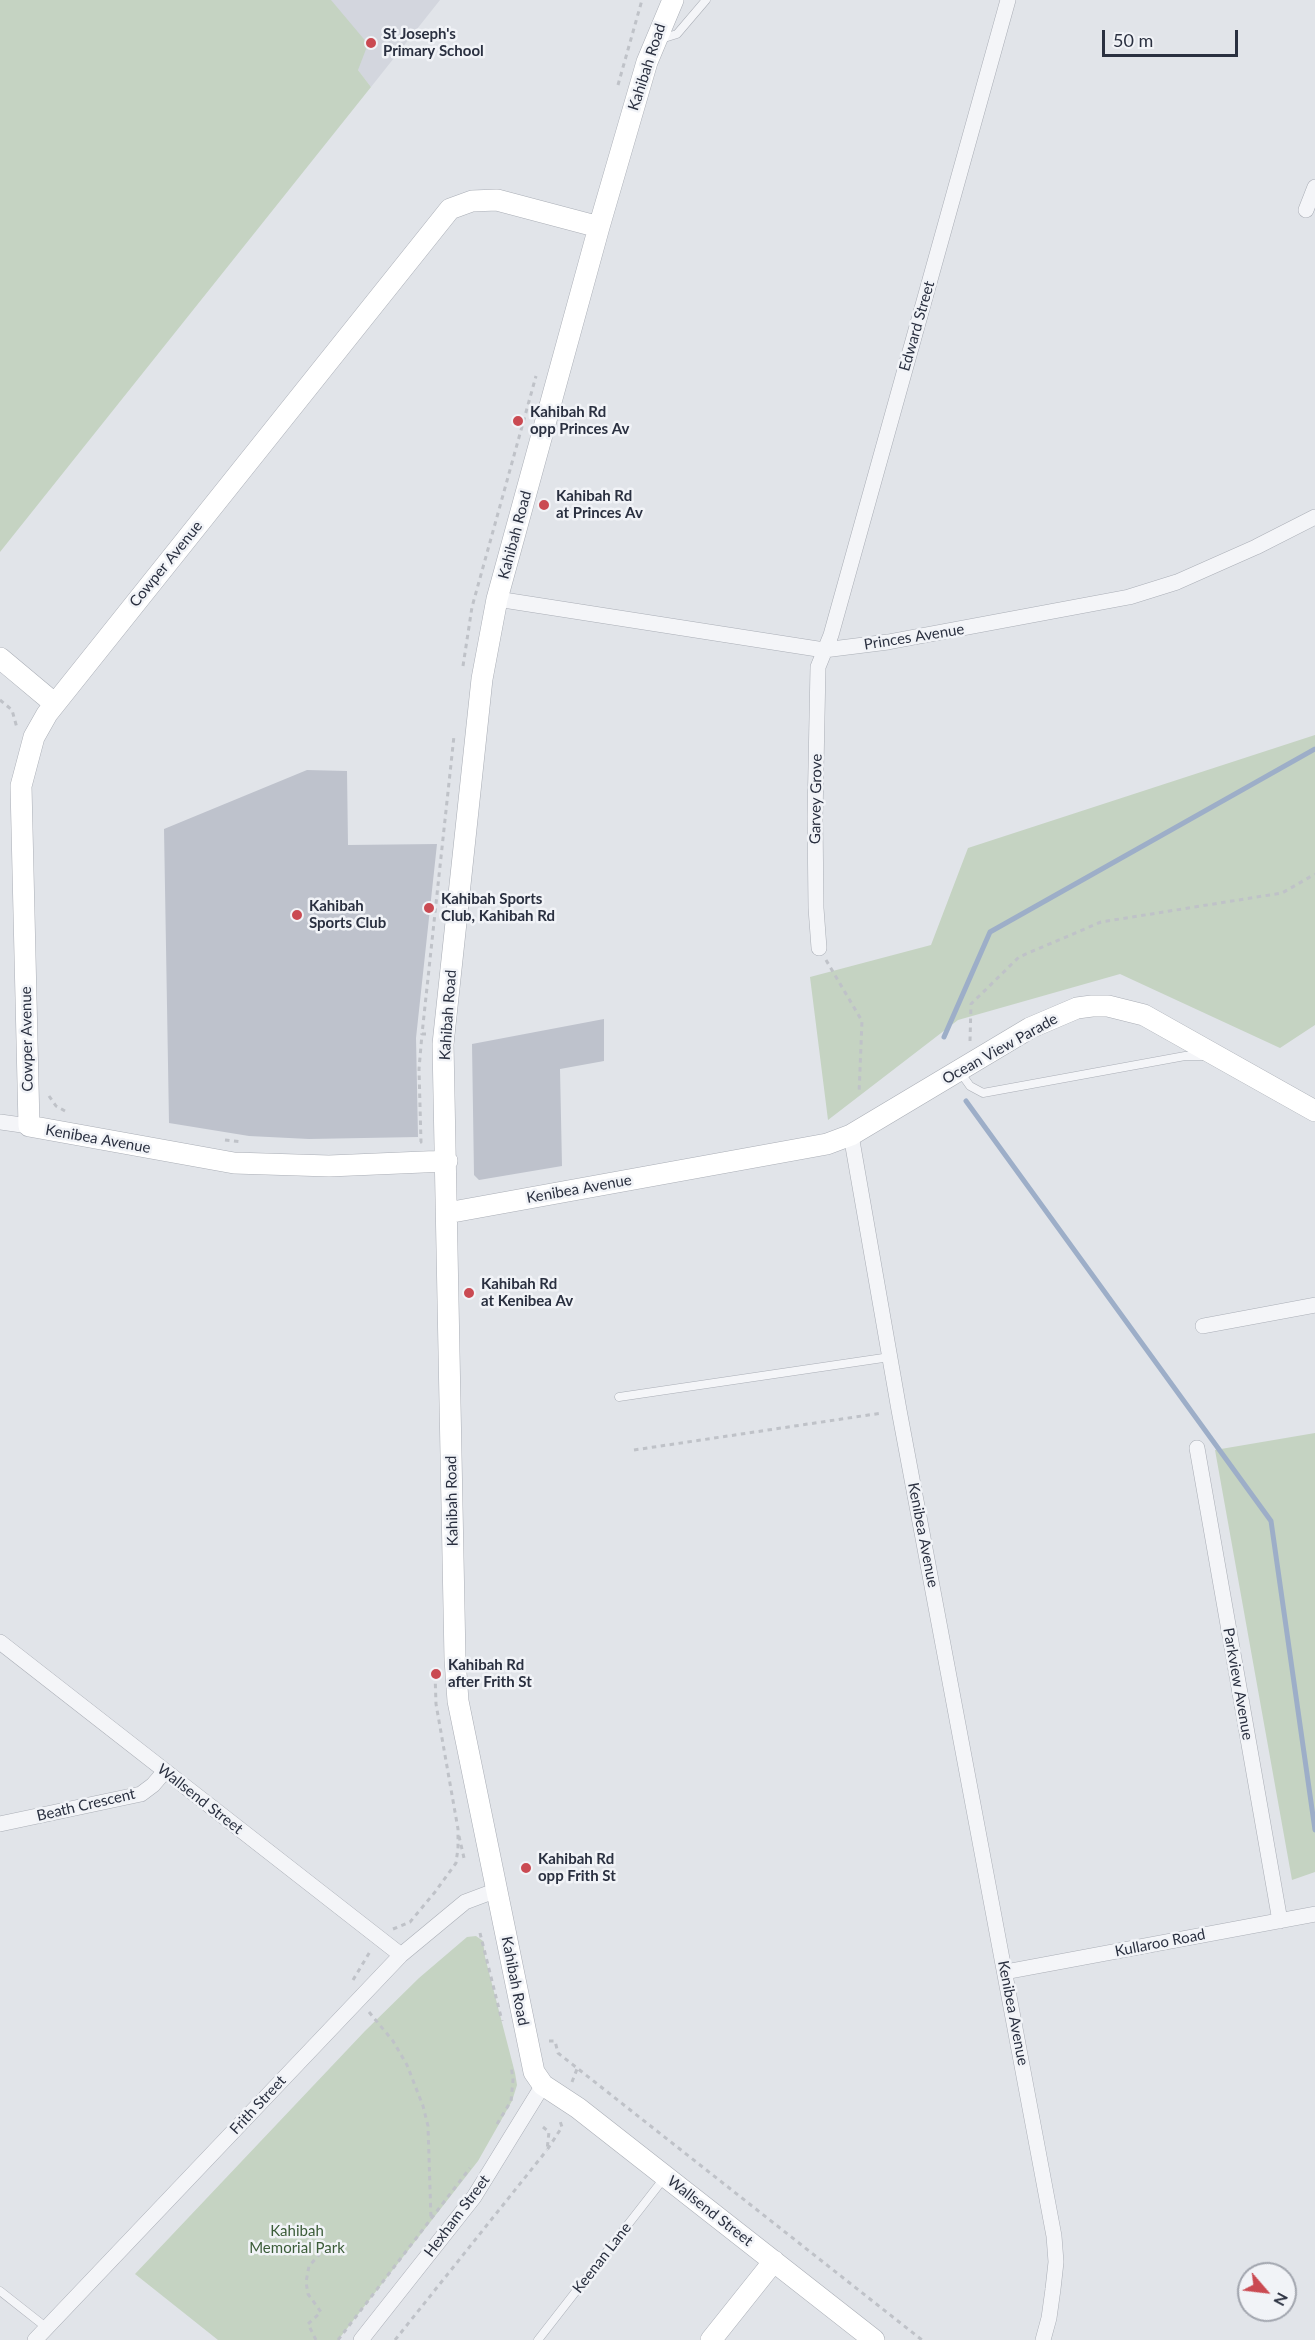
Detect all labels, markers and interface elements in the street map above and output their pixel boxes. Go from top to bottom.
scale bar [1105,18,1242,56]
street label: Kahibah Road [624,21,670,113]
place label: St Joseph's Primary School [383,25,484,60]
text: 50 m [1113,29,1153,51]
marker: St Joseph's Primary School [364,36,378,50]
street label: Edward Street [896,279,938,373]
place label: Kahibah Rd opp Princes Av [530,403,629,438]
marker: Kahibah Rd opp Princes Av [511,414,525,428]
place label: Kahibah Rd at Princes Av [556,487,643,522]
street label: Kahibah Road [495,489,535,581]
marker: Kahibah Rd at Princes Av [537,498,551,512]
street label: Cowper Avenue [126,517,206,611]
street label: Princes Avenue [863,620,965,654]
street label: Garvey Grove [806,754,826,844]
place label: Kahibah Sports Club, Kahibah Rd [441,890,555,925]
place label: Kahibah Sports Club [309,897,386,932]
marker: Kahibah Sports Club, Kahibah Rd [422,901,436,915]
marker: Kahibah Sports Club [290,908,304,922]
street label: Kahibah Road [436,969,460,1061]
street label: Cowper Avenue [17,986,37,1092]
street label: Ocean View Parade [939,1010,1061,1088]
street label: Kenibea Avenue [44,1121,152,1157]
street label: Kenibea Avenue [525,1171,633,1207]
place label: Kahibah Rd at Kenibea Av [481,1275,573,1310]
marker: Kahibah Rd at Kenibea Av [462,1286,476,1300]
street label: Kahibah Road [442,1456,462,1546]
street label: Kenibea Avenue [904,1481,942,1589]
street label: Parkview Avenue [1219,1626,1257,1742]
place label: Kahibah Rd after Frith St [448,1656,532,1691]
marker: Kahibah Rd after Frith St [429,1667,443,1681]
street label: Wallsend Street [154,1760,246,1838]
street label: Beath Crescent [35,1785,137,1825]
place label: Kahibah Rd opp Frith St [538,1850,616,1885]
marker: Kahibah Rd opp Frith St [519,1861,533,1875]
street label: Kullaroo Road [1113,1925,1207,1961]
street label: Kahibah Road [498,1935,532,2027]
street label: Kenibea Avenue [994,1959,1032,2067]
street label: Frith Street [226,2072,290,2138]
street label: Hexham Street [420,2171,494,2261]
street label: Wallsend Street [664,2172,756,2250]
street label: Keenan Lane [569,2219,635,2297]
park label: Kahibah Memorial Park [249,2222,345,2257]
north arrow [1237,2262,1297,2322]
text: N [1270,2290,1293,2310]

